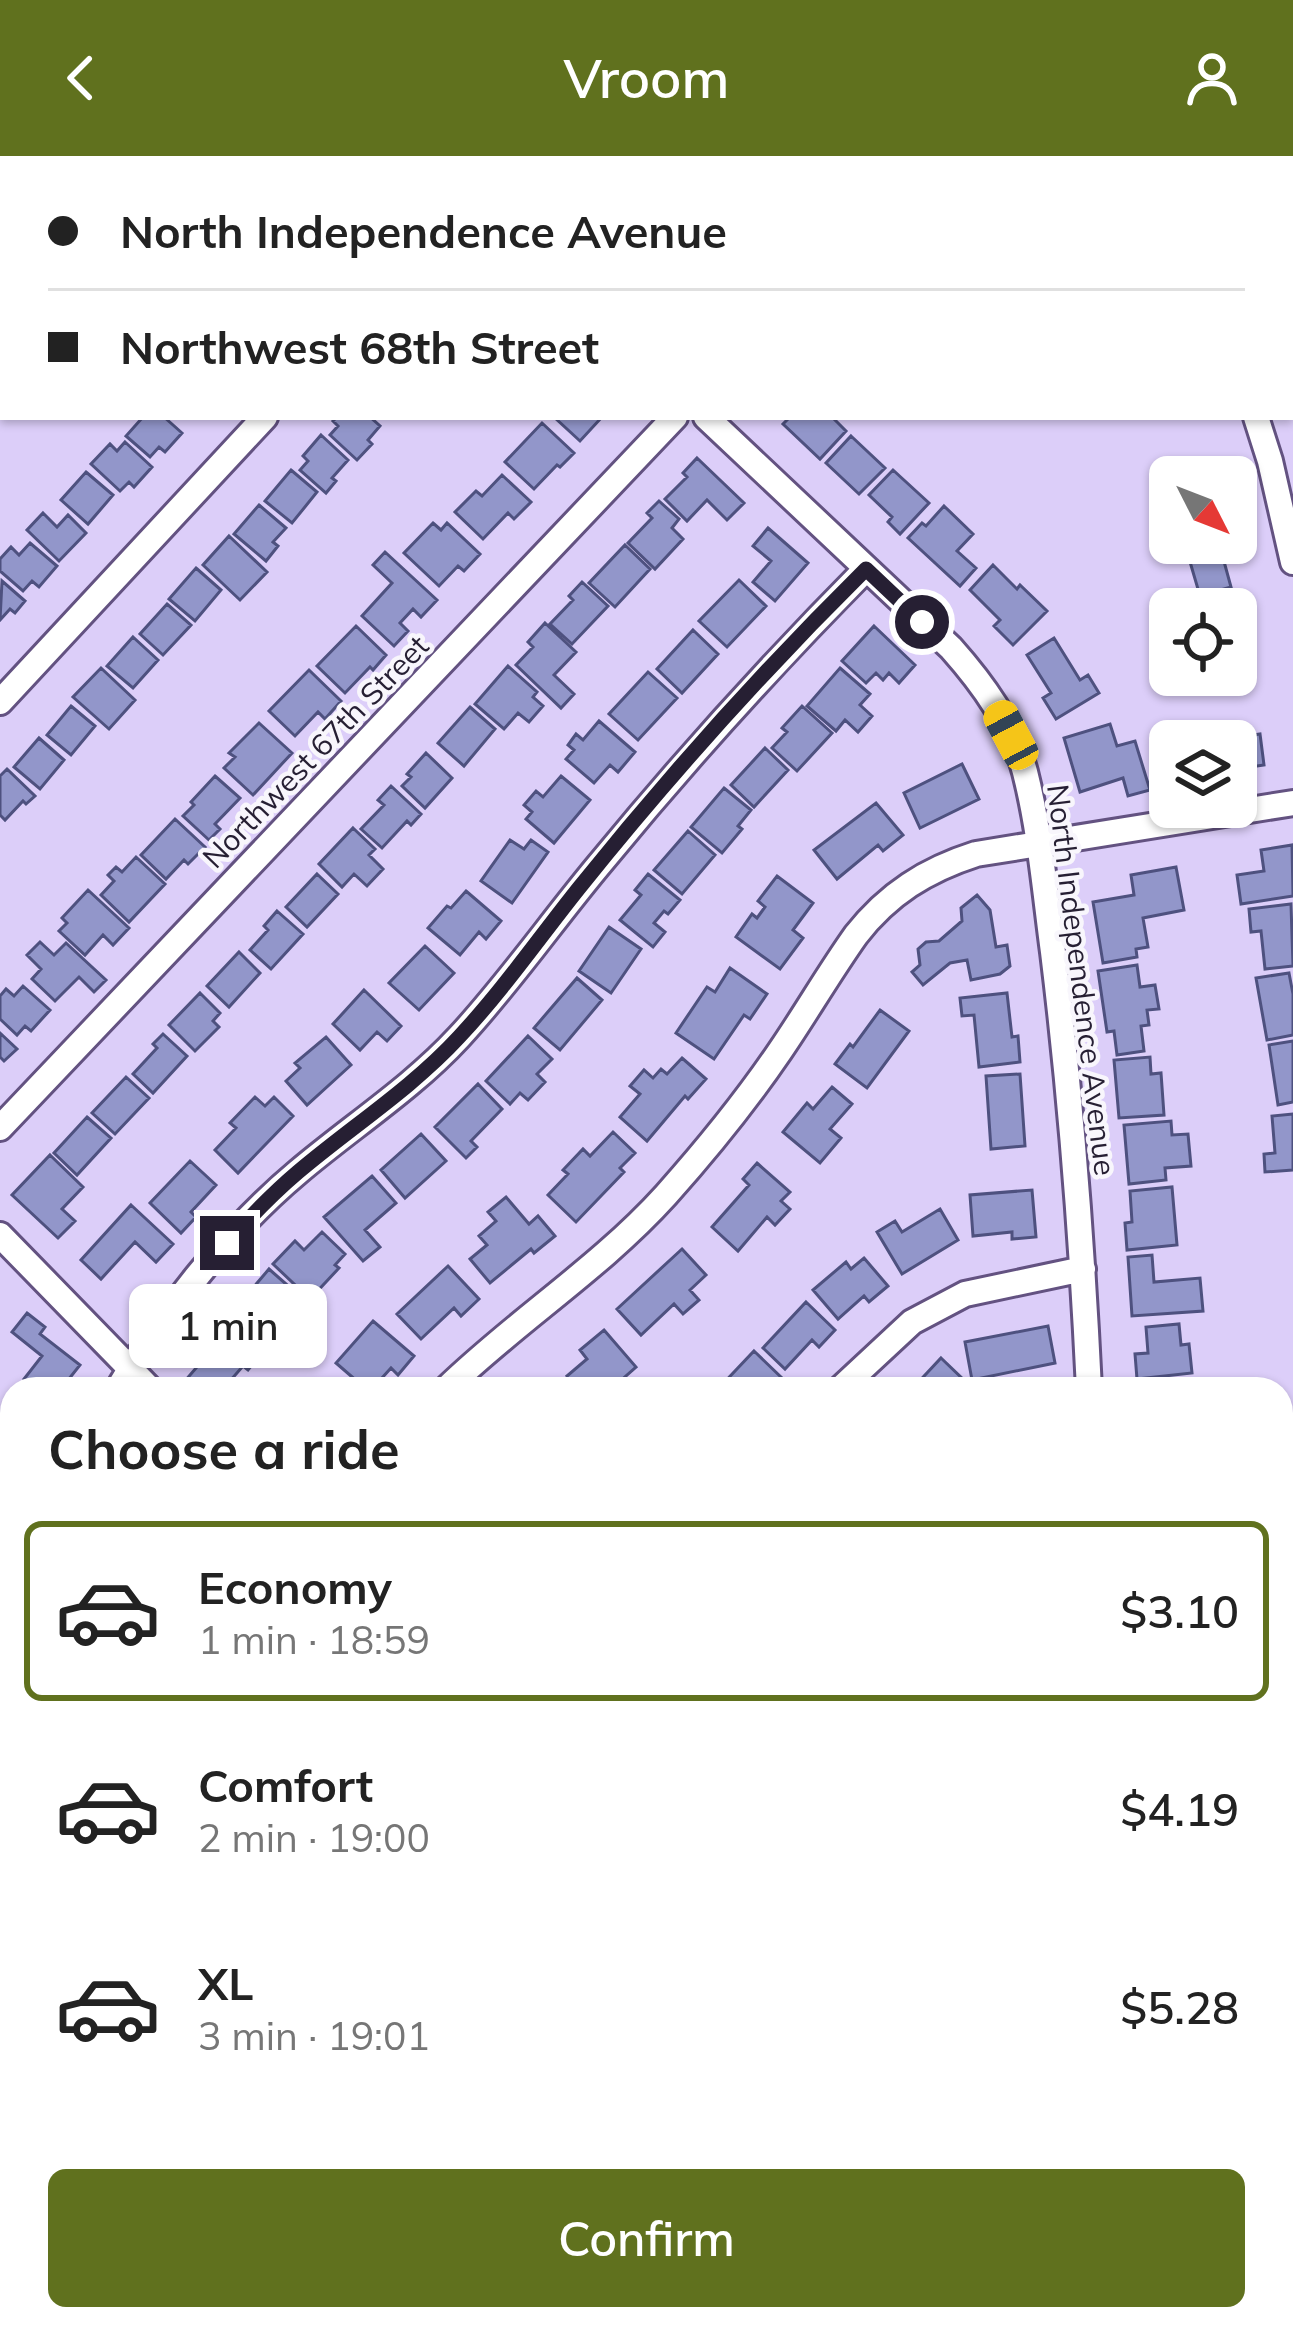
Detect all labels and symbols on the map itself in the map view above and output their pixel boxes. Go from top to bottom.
north arrow [1149,456,1257,564]
route start [895,595,949,649]
street label: Northwest 67th Street [194,627,436,876]
car [978,695,1044,775]
street label: North Independence Avenue [1039,782,1125,1178]
route end [200,1216,254,1270]
callout: 1 min [128,1285,326,1369]

